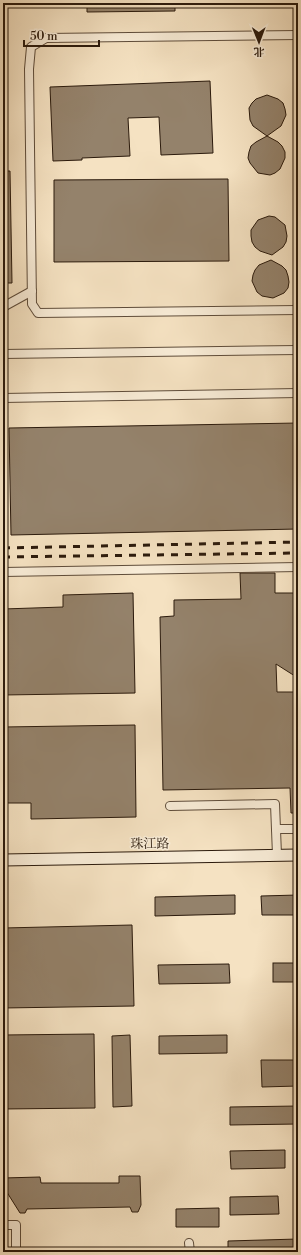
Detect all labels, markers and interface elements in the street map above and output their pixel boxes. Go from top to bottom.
scale bar [24,22,99,48]
north arrow [239,22,279,62]
text: 50 m [30,29,58,44]
text: 北 [254,44,265,58]
street label: 珠江路 [130,836,170,852]

